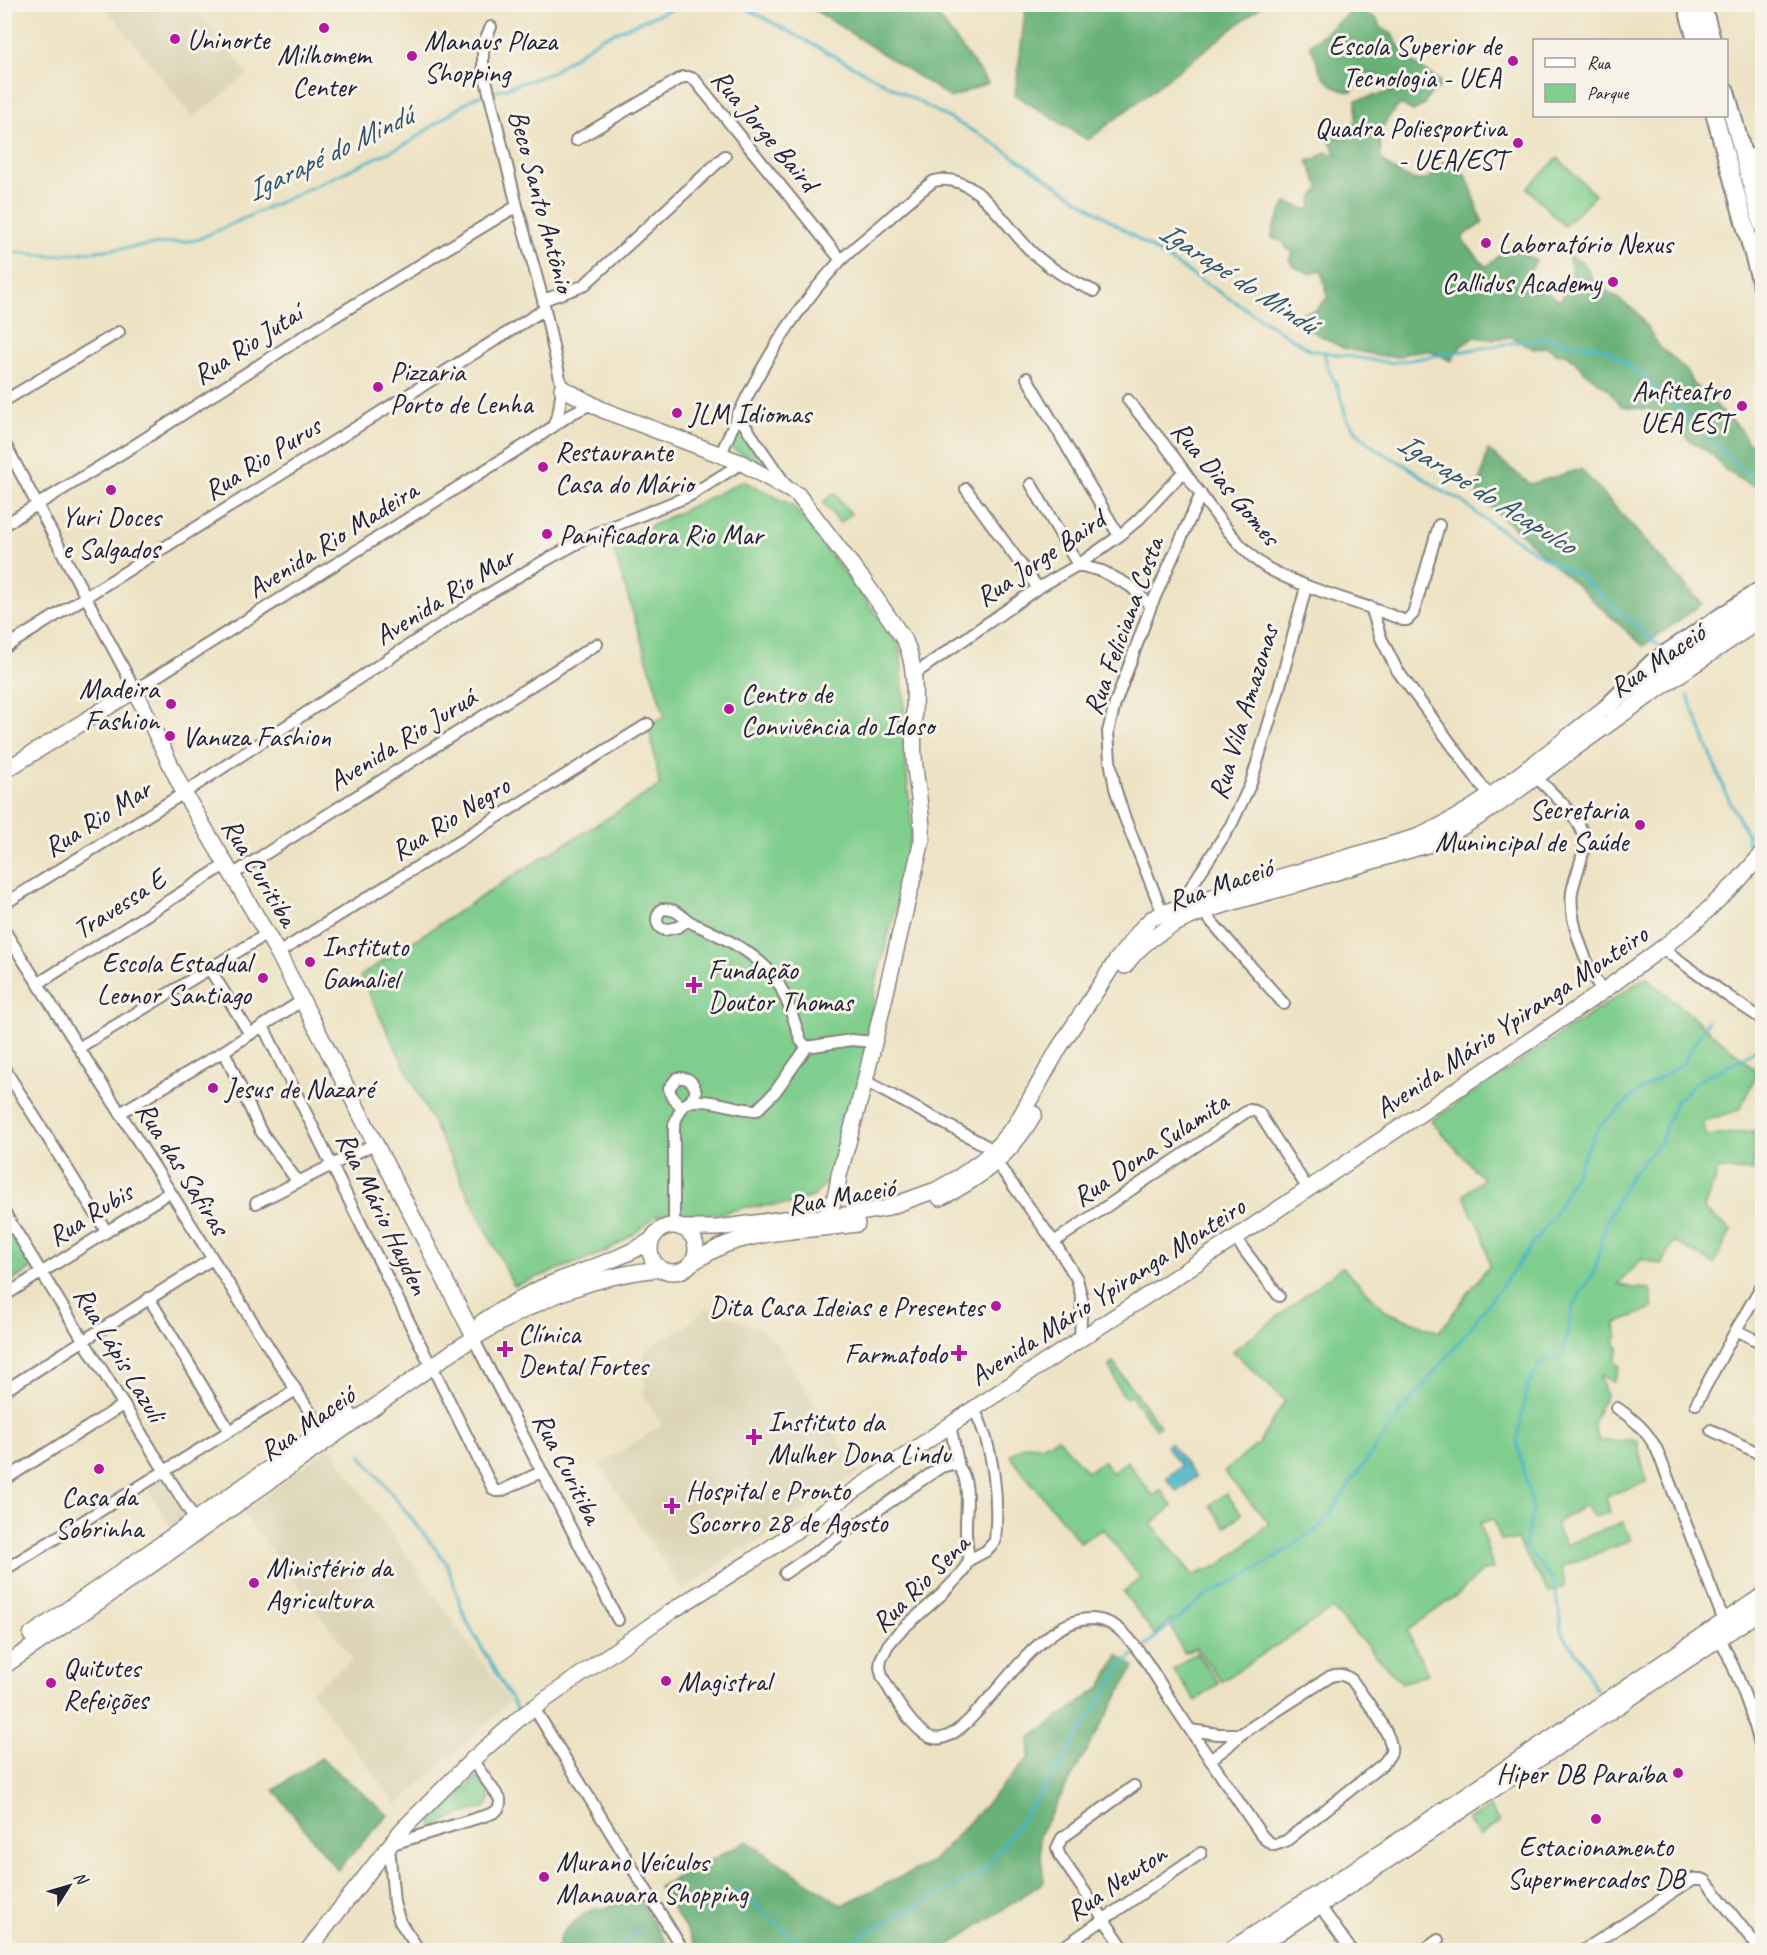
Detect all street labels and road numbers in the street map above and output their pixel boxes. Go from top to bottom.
street label: Rua Jorge Baird [704,62,829,201]
street label: Beco Santo Antônio [501,106,584,299]
street label: Rua Rio Jutaí [186,293,313,392]
street label: Rua Rio Purus [197,407,329,508]
street label: Rua Dias Gomes [1164,413,1290,554]
street label: Avenida Rio Madeira [240,471,426,605]
street label: Rua Jorge Baird [969,500,1115,614]
street label: Rua Feliciana Costa [1075,530,1172,719]
street label: Avenida Rio Mar [368,538,523,653]
street label: Rua Maceió [1602,613,1715,705]
street label: Rua Vila Amazonas [1200,618,1287,804]
street label: Avenida Rio Juruá [322,678,485,798]
street label: Rua Rio Negro [384,767,518,868]
street label: Rua Rio Mar [37,770,160,865]
street label: Rua Curitiba [214,812,307,935]
street label: Rua Maceió [1163,848,1281,918]
street label: Travessa E [66,859,175,947]
street label: Avenida Mário Ypiranga Monteiro [1368,915,1656,1125]
street label: Rua Dona Sulamita [1065,1083,1236,1214]
street label: Rua das Safiras [128,1095,239,1243]
street label: Rua Mário Hayden [329,1126,438,1301]
street label: Rua Maceió [785,1169,901,1223]
street label: Rua Rubis [41,1173,141,1254]
street label: Avenida Mário Ypiranga Monteiro [963,1188,1253,1393]
street label: Rua Lápis Lazuli [66,1280,176,1431]
street label: Rua Maceió [253,1375,365,1468]
street label: Rua Curitiba [525,1407,612,1532]
street label: Rua Rio Sena [864,1525,978,1639]
street label: Rua Newton [1059,1835,1174,1928]

